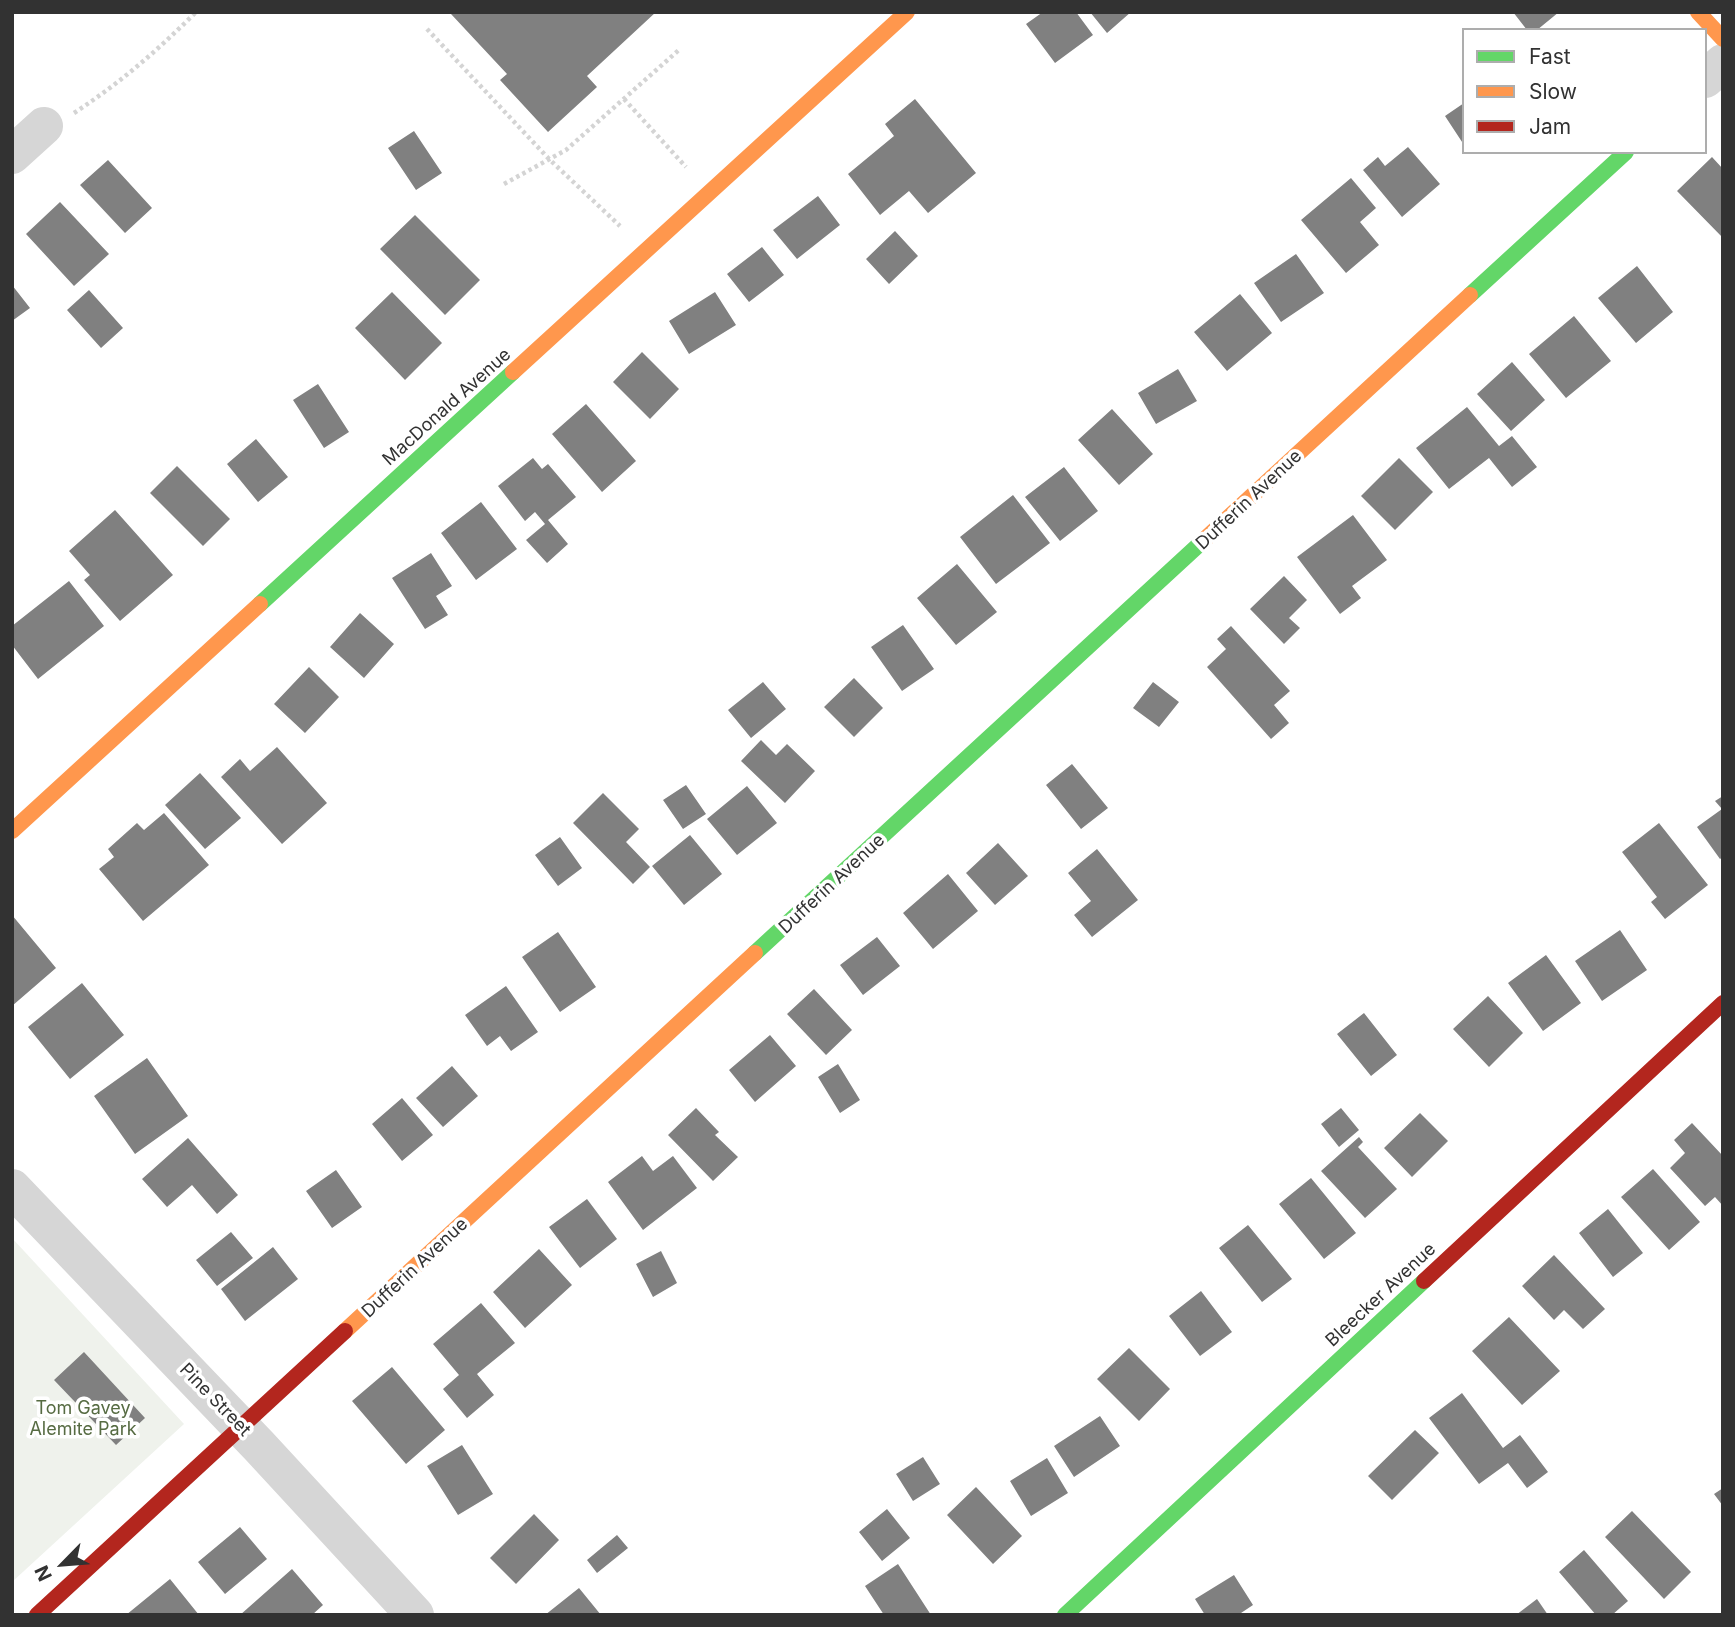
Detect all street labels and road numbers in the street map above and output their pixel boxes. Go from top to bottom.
street label: MacDonald Avenue [379,344,515,470]
street label: Dufferin Avenue [1192,446,1306,554]
street label: Dufferin Avenue [775,830,889,938]
street label: Dufferin Avenue [358,1214,472,1322]
street label: Bleecker Avenue [1322,1239,1440,1351]
street label: Pine Street [175,1359,255,1441]

